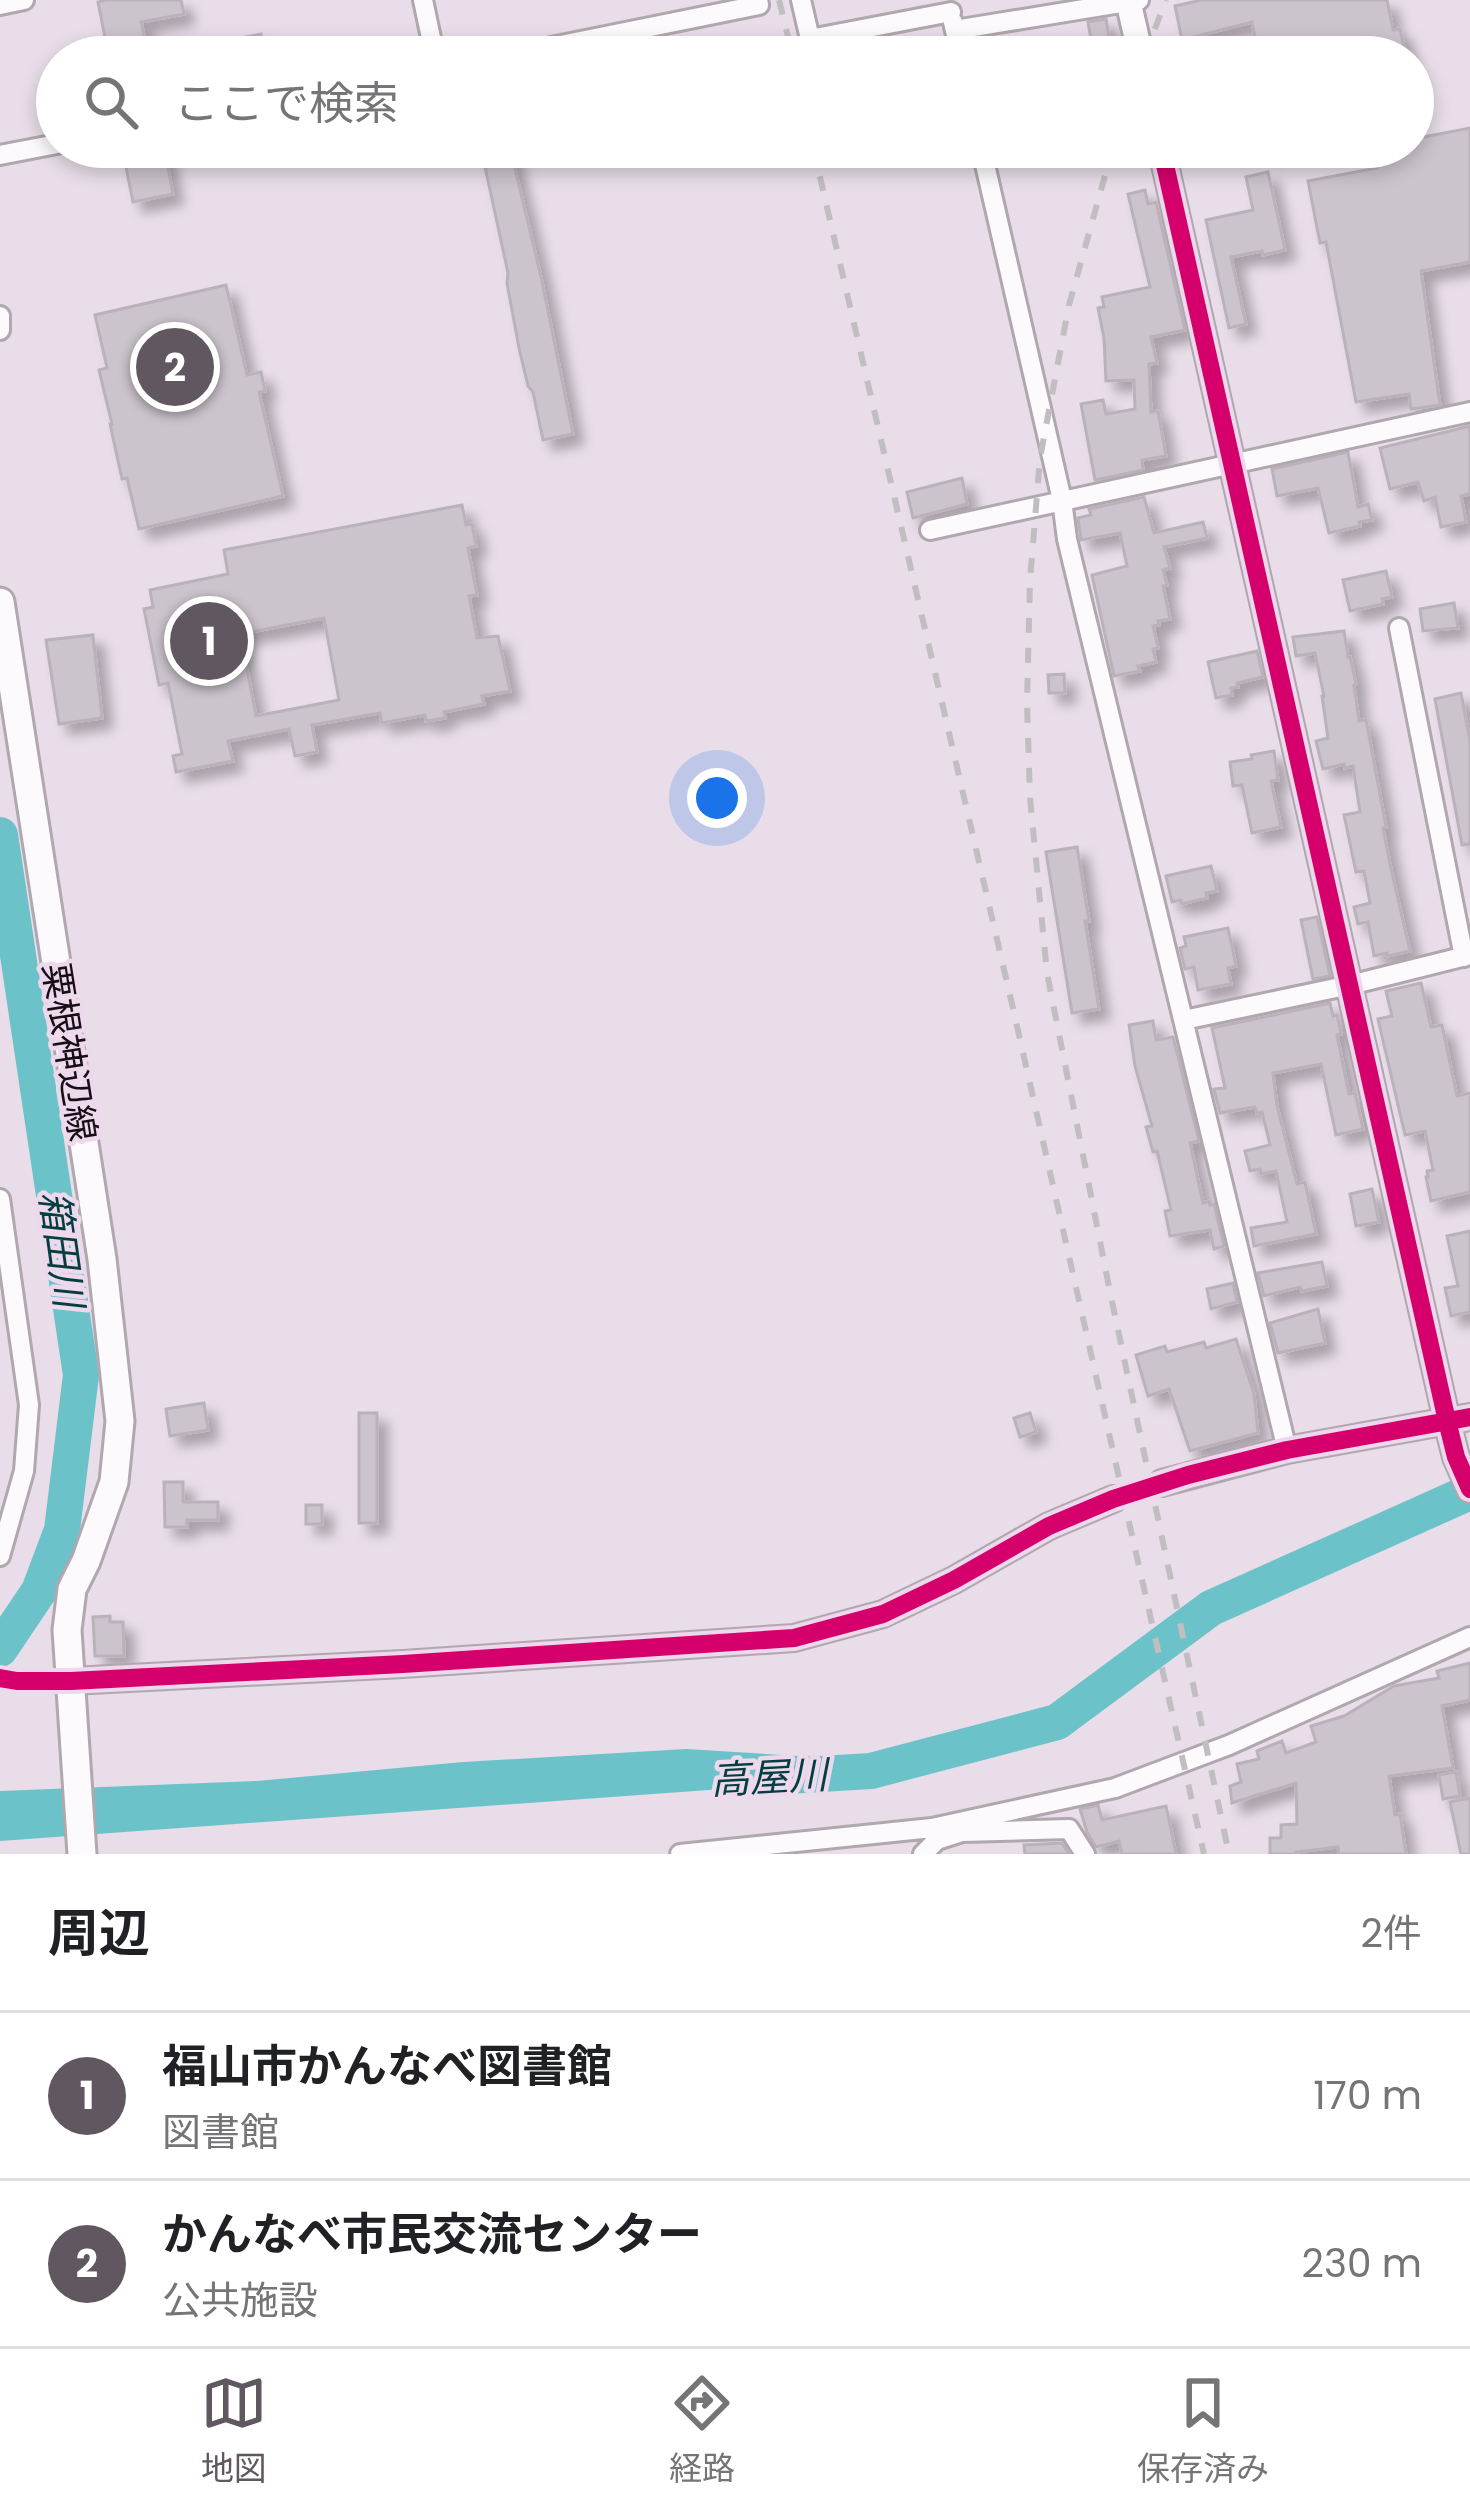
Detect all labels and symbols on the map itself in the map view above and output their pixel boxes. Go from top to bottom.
pin: 2 [136,322,214,412]
pin: 1 [170,596,248,686]
your location [687,768,747,828]
street label: 粟根神辺線 [30,959,109,1145]
water label: 箱田川 [26,1187,97,1315]
water label: 高屋川 [709,1747,833,1808]

